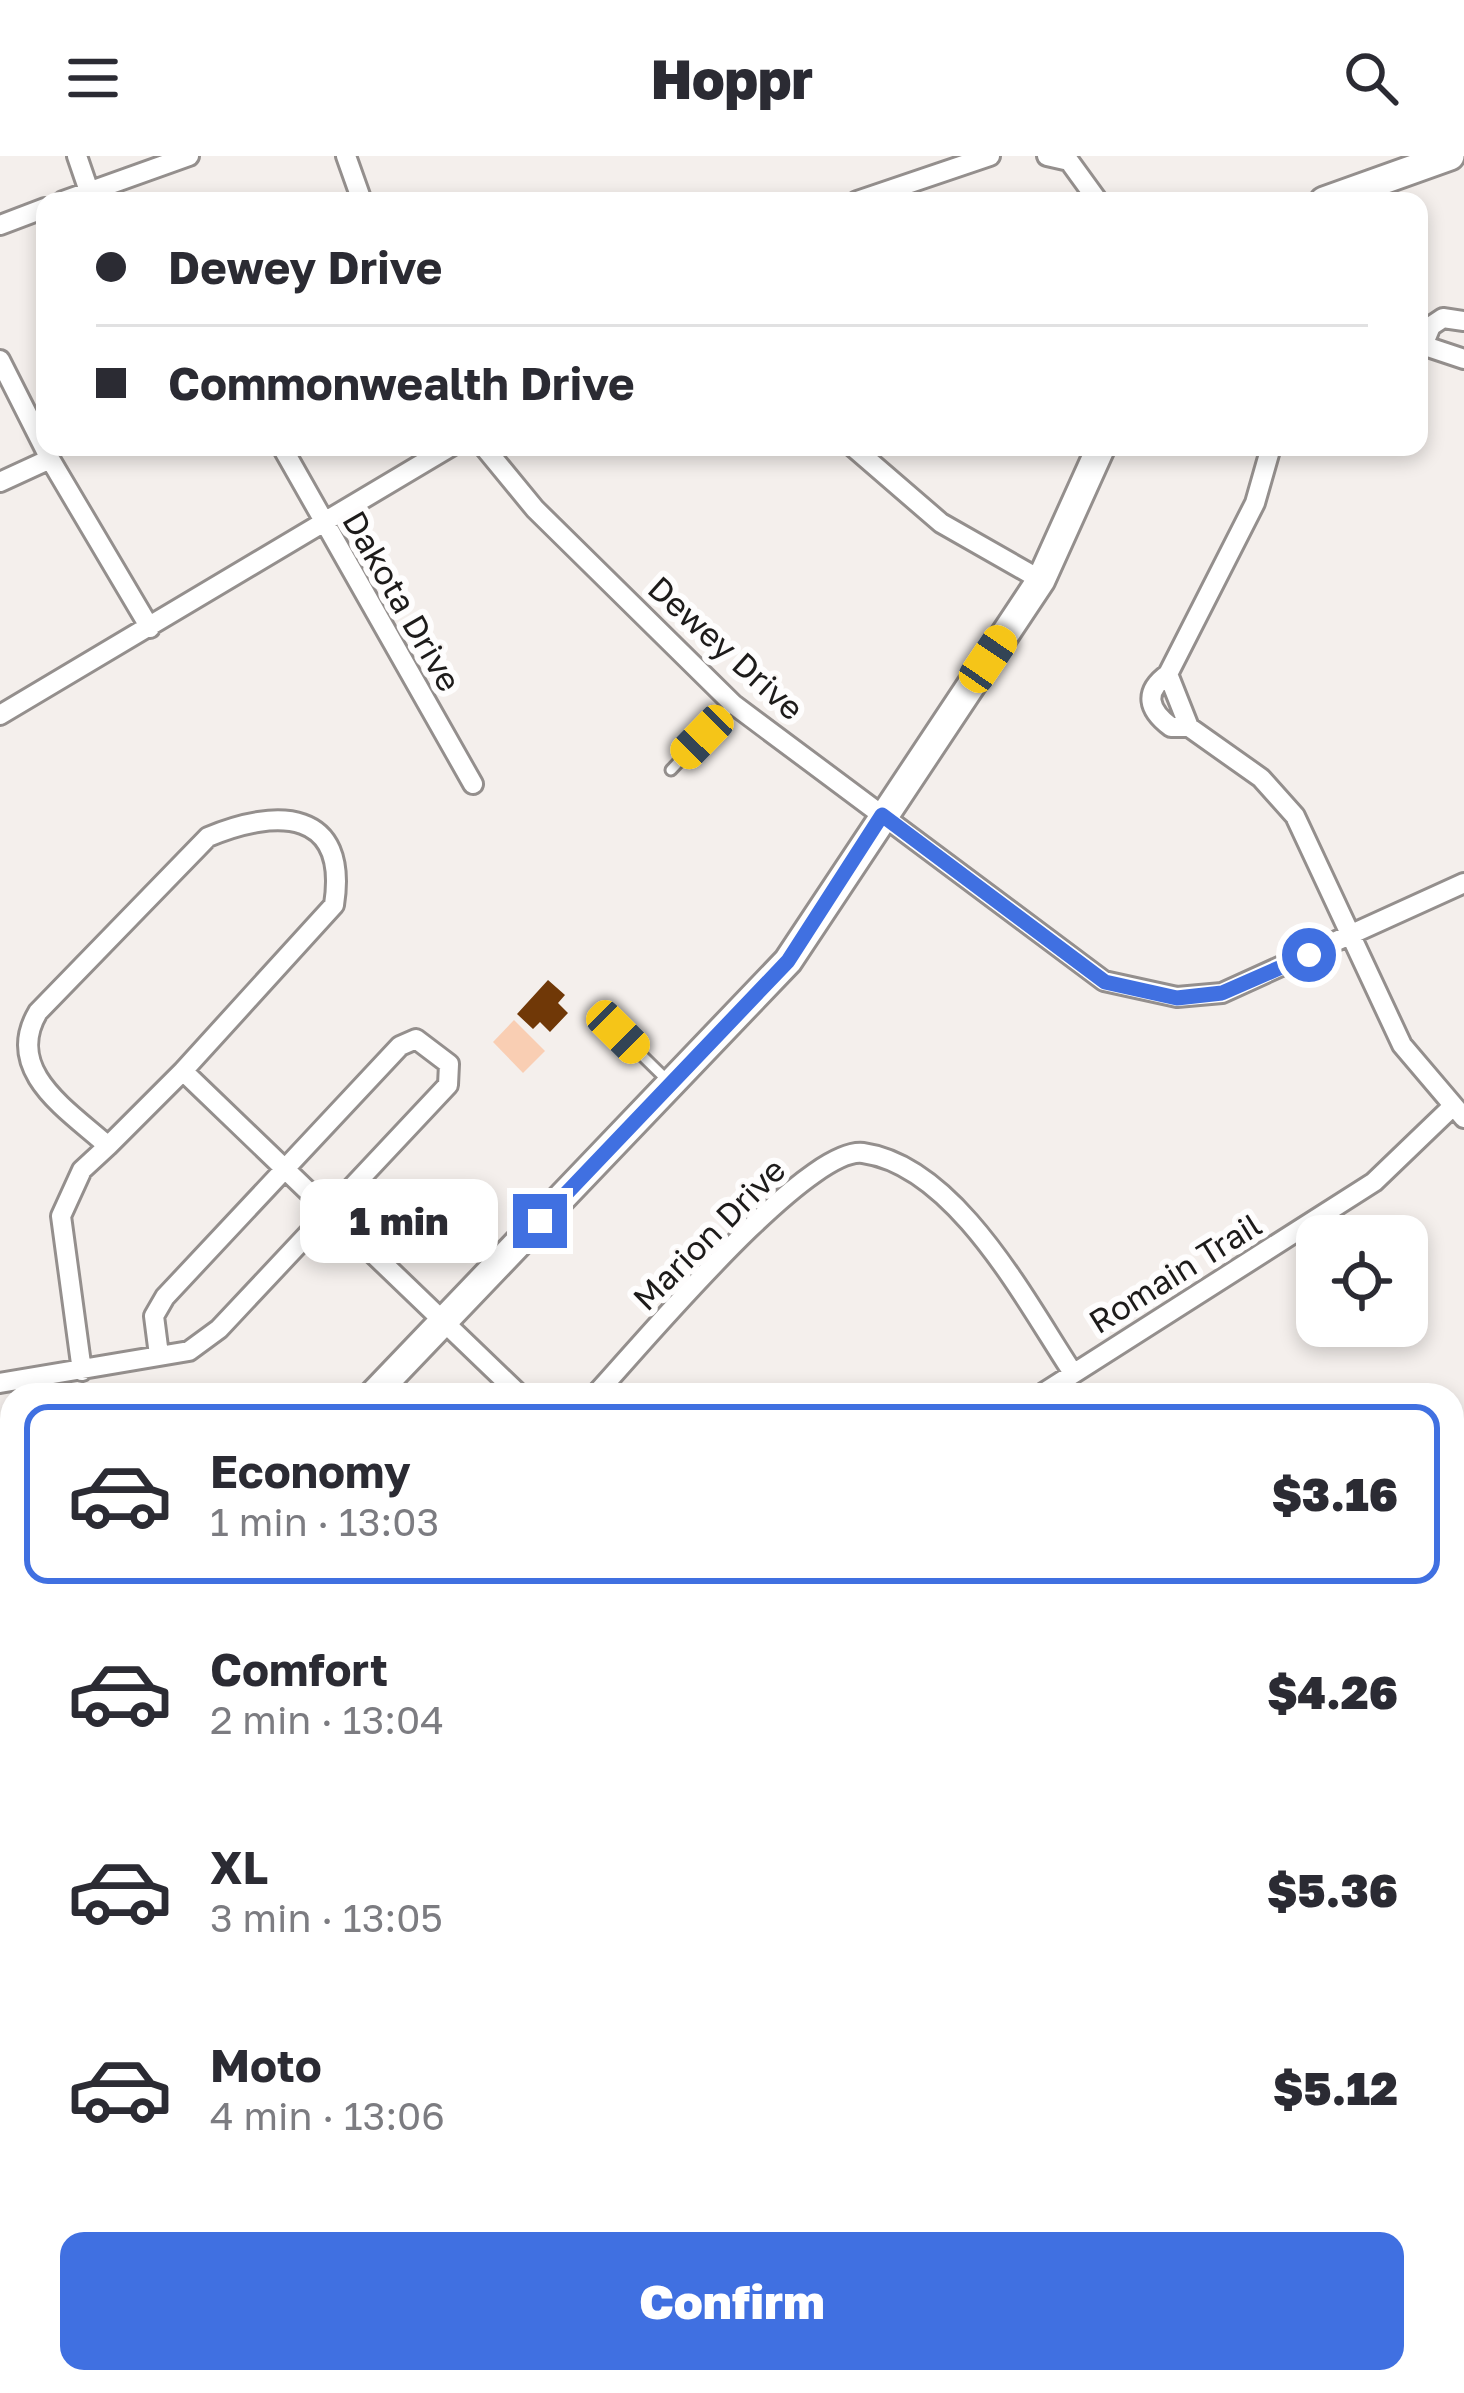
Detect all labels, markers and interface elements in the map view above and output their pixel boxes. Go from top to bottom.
icon: menu [60,45,126,111]
icon: search [1338,45,1404,111]
text: Hoppr [651,46,813,111]
text: Dewey Drive [168,240,442,294]
text: Commonwealth Drive [168,356,635,410]
street label: Dakota Drive [335,504,470,698]
street label: Dewey Drive [641,568,812,727]
car [953,619,1023,699]
car [664,699,740,775]
route start [1282,928,1336,982]
car [580,994,656,1070]
street label: Marion Drive [625,1150,793,1318]
callout: 1 min [300,1179,498,1263]
route end [513,1194,567,1248]
text: 1 min [349,1197,449,1244]
street label: Romain Trail [1082,1204,1268,1341]
map controls [1296,1215,1428,1347]
button: locate [1296,1215,1428,1347]
icon: car [66,1440,174,1548]
text: Economy [210,1444,411,1498]
text: $3.16 [1272,1467,1398,1521]
text: 1 min · 13:03 [210,1498,439,1545]
icon: car [66,1638,174,1746]
text: Comfort [210,1642,388,1696]
text: $4.26 [1267,1665,1398,1719]
text: 2 min · 13:04 [210,1696,444,1743]
icon: car [66,1836,174,1944]
text: XL [210,1840,268,1894]
text: $5.36 [1267,1863,1398,1917]
text: 3 min · 13:05 [210,1894,443,1941]
icon: car [66,2034,174,2142]
text: Moto [210,2038,322,2092]
text: $5.12 [1273,2061,1398,2115]
text: 4 min · 13:06 [210,2092,445,2139]
button: Confirm [60,2232,1404,2370]

